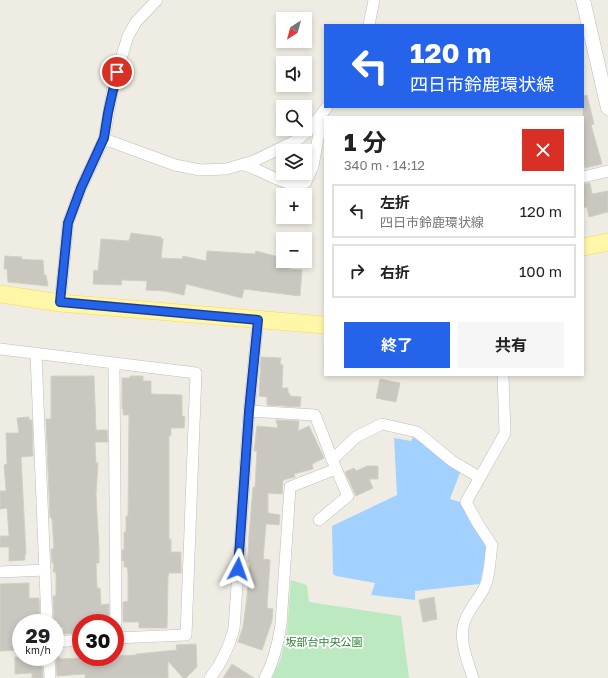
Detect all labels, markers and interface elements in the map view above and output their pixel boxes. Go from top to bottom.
north arrow [276,12,312,48]
map controls [276,12,312,268]
text: 120 m [410,36,491,69]
icon: left [344,40,396,92]
pin [100,55,134,89]
button: sound [276,56,312,92]
icon: arrive [106,61,128,83]
text: 四日市鈴鹿環状線 [410,73,554,95]
button: search [276,100,312,136]
text: 1 分 [344,127,386,156]
button: close [522,129,564,171]
button: layers [276,144,312,180]
text: 340 m · 14:12 [344,157,425,173]
button: + [276,188,312,224]
text: 左折 [380,193,410,211]
icon: left [346,200,368,222]
text: 120 m [520,202,562,220]
text: 四日市鈴鹿環状線 [380,214,484,230]
button: − [276,232,312,268]
icon: right [346,260,368,282]
text: 100 m [519,262,562,280]
text: 右折 [380,263,410,281]
button: 終了 [344,322,450,368]
button: 共有 [458,322,564,368]
position arrow [217,548,259,590]
speed limit sign: 30 [72,614,124,666]
text: 29 [26,623,50,647]
park label: 坂部台中央公園 [286,635,363,648]
text: km/h [25,644,51,656]

